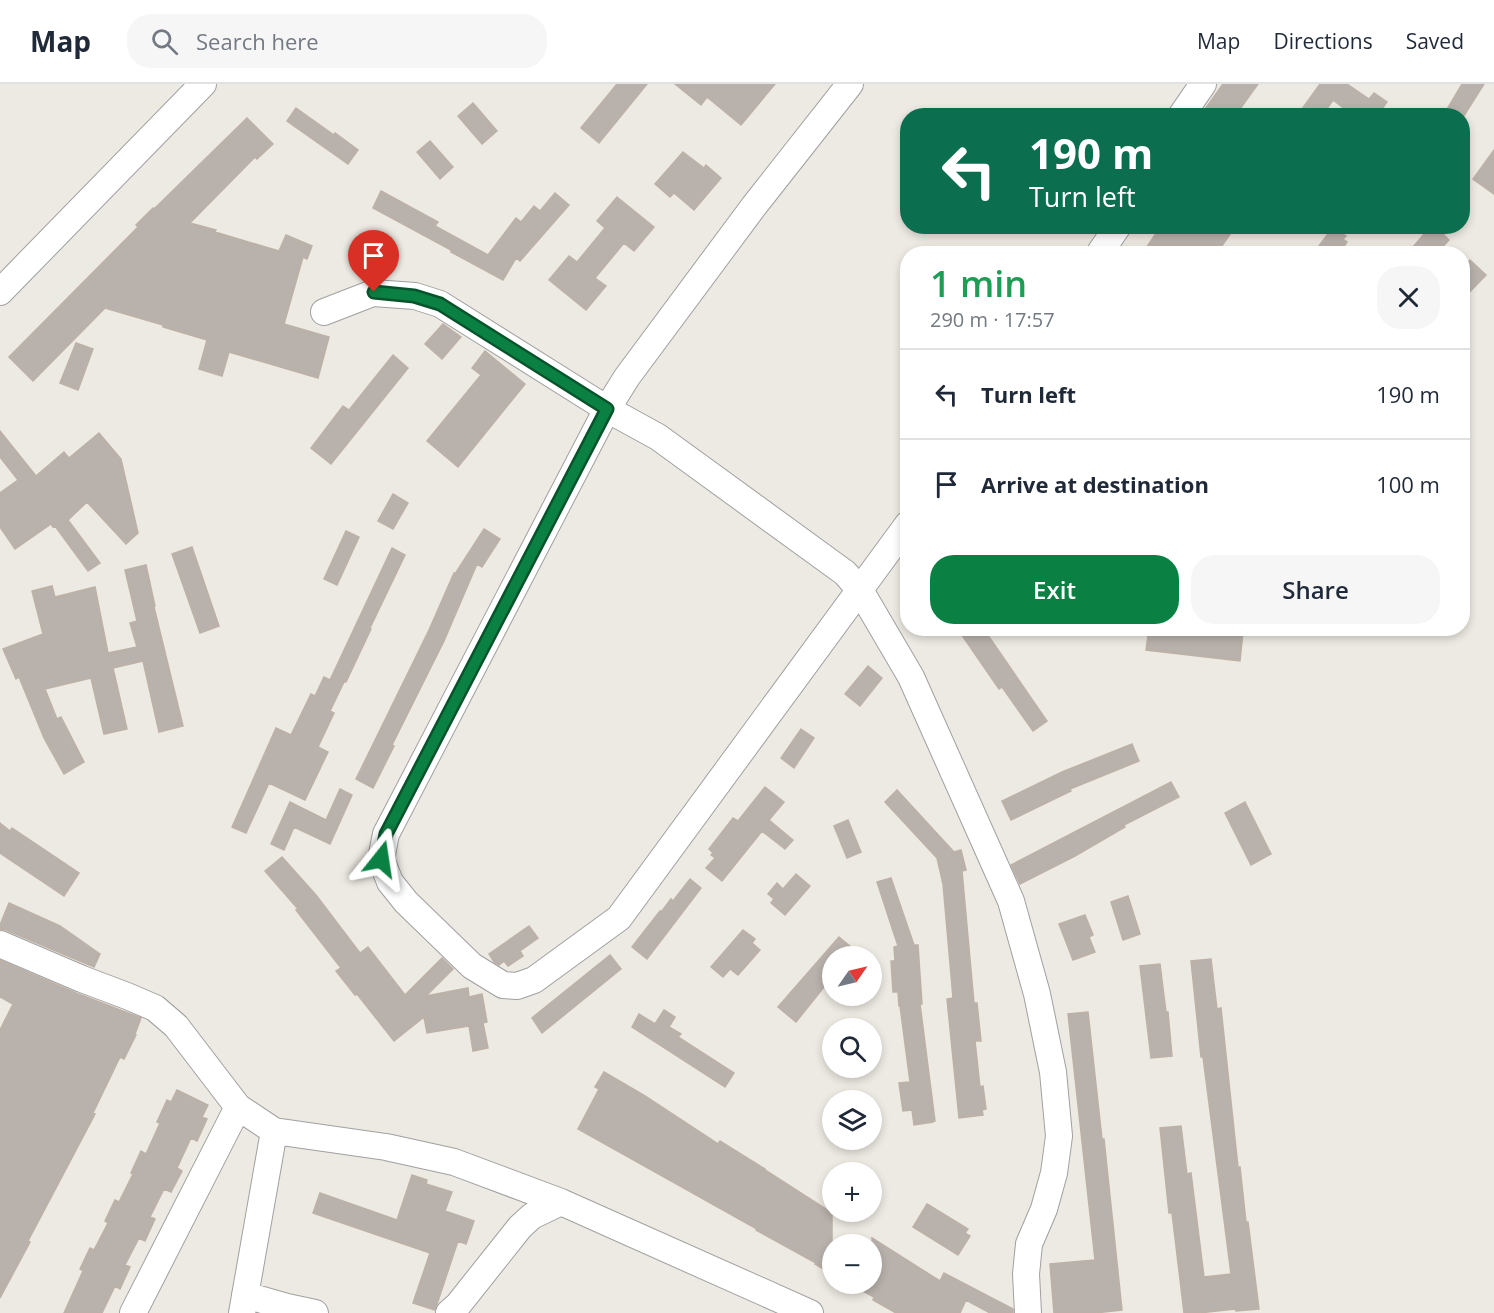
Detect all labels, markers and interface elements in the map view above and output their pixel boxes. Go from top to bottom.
search box [127,14,547,68]
text: Map [30,22,91,60]
icon: search [148,25,181,58]
text: Search here [196,26,319,56]
text: Map [1197,27,1240,55]
text: Directions [1273,27,1373,55]
text: Saved [1406,27,1464,55]
text: 190 m [1029,124,1153,181]
icon: left [930,132,1008,210]
text: Turn left [1029,178,1136,215]
pin [348,230,399,292]
icon: arrive [357,239,390,272]
text: 1 min [930,259,1027,308]
button: close [1377,266,1440,329]
text: 290 m · 17:57 [930,306,1055,333]
icon: left [930,378,963,411]
text: Turn left [981,379,1076,409]
text: 190 m [1376,379,1440,409]
icon: arrive [930,468,963,501]
text: Arrive at destination [981,469,1209,499]
text: 100 m [1376,469,1440,499]
button: Exit [930,555,1179,624]
button: Share [1191,555,1440,624]
position arrow [349,827,413,891]
north arrow [822,946,882,1006]
map controls [822,946,882,1294]
button: search [822,1018,882,1078]
button: layers [822,1090,882,1150]
button: + [822,1162,882,1222]
button: − [822,1234,882,1294]

